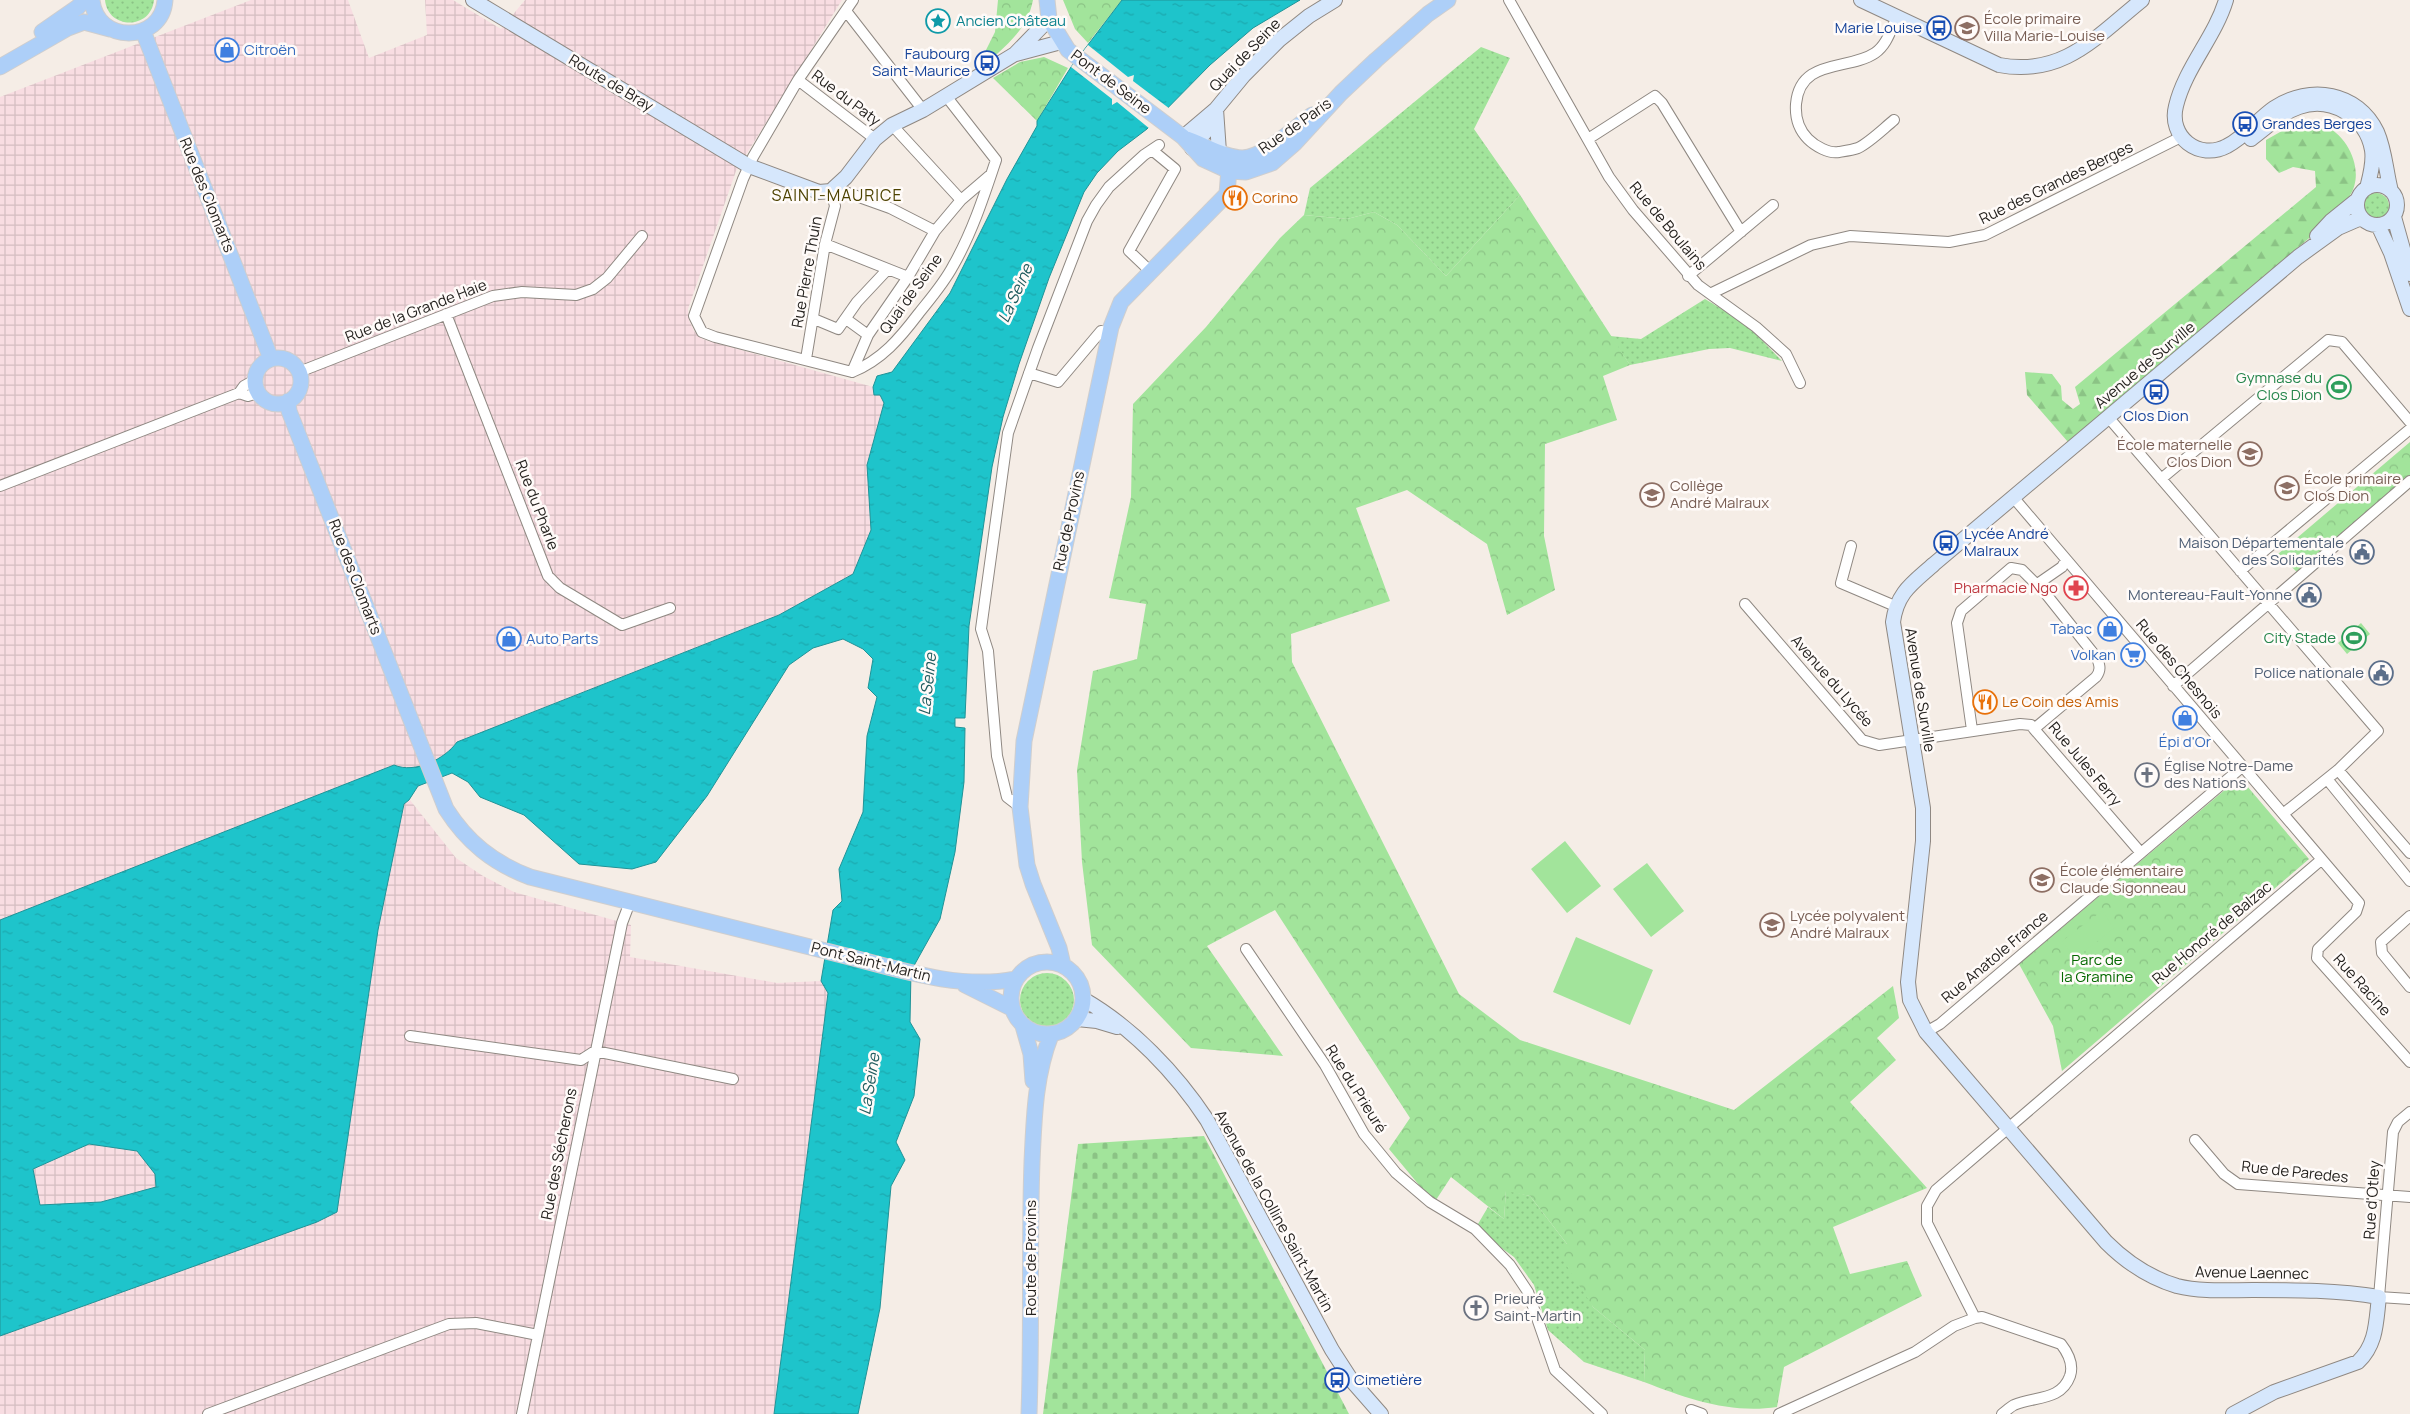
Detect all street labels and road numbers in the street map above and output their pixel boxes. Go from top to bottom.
street label: Quai de Seine [1204,13,1285,96]
street label: Pont de Seine [1067,44,1156,119]
street label: Route de Bray [565,49,658,116]
street label: Rue du Paty [807,65,885,131]
street label: Rue de Paris [1254,93,1335,158]
street label: Rue des Clomarts [175,134,240,255]
street label: Rue des Grandes Berges [1975,136,2136,229]
street label: Rue de Boulains [1625,177,1712,275]
street label: Rue Pierre Thuin [786,214,827,329]
street label: Quai de Seine [874,249,947,338]
street label: Rue de la Grande Haie [342,274,490,347]
street label: Avenue de Surville [2090,316,2200,413]
street label: Rue du Pharle [511,457,564,553]
street label: Rue de Provins [1048,469,1089,573]
street label: Rue des Clomarts [324,516,387,638]
street label: Rue des Chesnois [2131,614,2227,723]
street label: Avenue de Surville [1900,626,1941,754]
street label: Avenue du Lycée [1787,630,1878,731]
street label: Rue Jules Ferry [2044,717,2127,810]
street label: Rue Honoré de Balzac [2147,876,2276,989]
street label: Rue Anatole France [1937,906,2053,1008]
street label: Pont Saint-Martin [809,936,933,987]
street label: Rue Racine [2329,949,2396,1021]
street label: Rue du Prieuré [1321,1040,1392,1137]
street label: Rue des Sécherons [535,1086,582,1221]
street label: Avenue de la Colline Saint-Martin [1210,1106,1339,1315]
street label: Rue de Paredes [2241,1155,2350,1188]
street label: Rue d'Otley [2358,1160,2385,1240]
street label: Route de Provins [1020,1200,1041,1316]
street label: Avenue Laennec [2195,1261,2309,1284]

